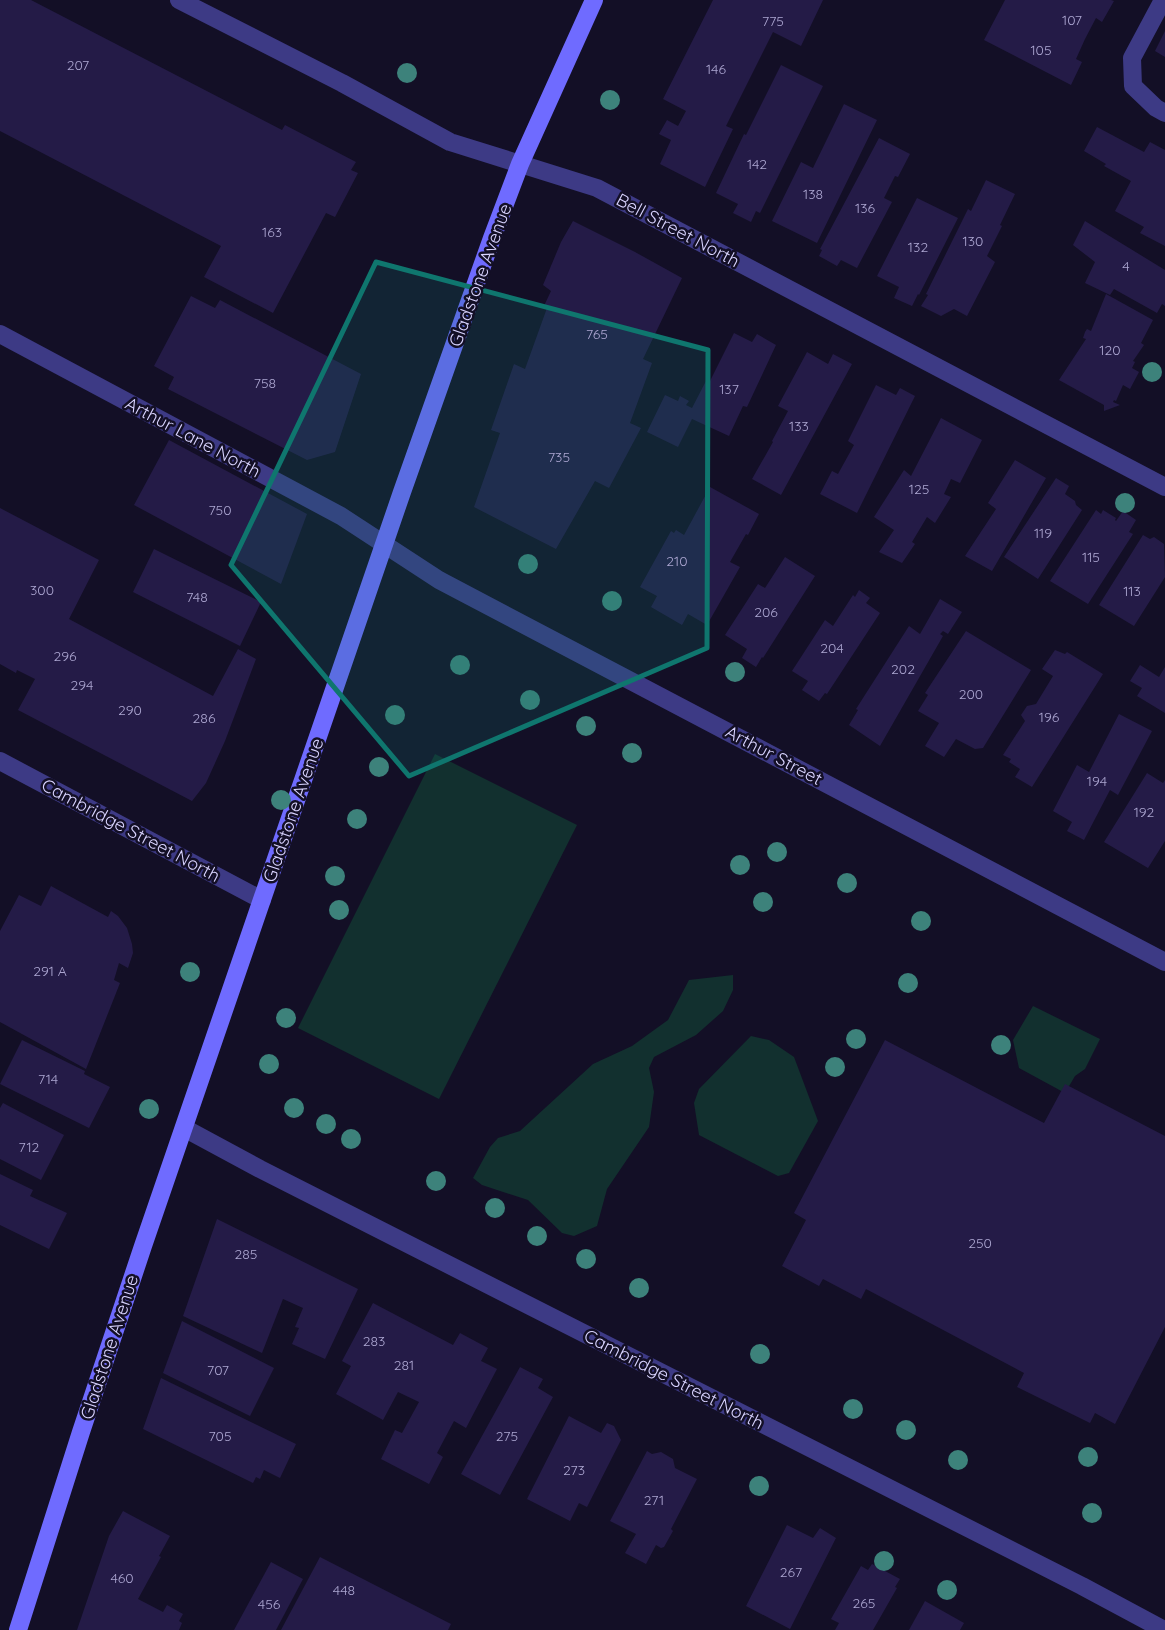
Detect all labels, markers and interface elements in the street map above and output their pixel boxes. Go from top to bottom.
house number: 107 [1062,11,1082,29]
house number: 775 [762,12,784,30]
house number: 105 [1030,41,1052,59]
house number: 207 [67,56,89,74]
house number: 146 [706,60,726,78]
house number: 142 [747,155,767,173]
house number: 138 [803,185,823,203]
street label: Bell Street North [612,188,744,272]
house number: 136 [855,199,875,217]
street label: Gladstone Avenue [443,200,517,350]
house number: 163 [262,223,282,241]
house number: 130 [963,232,983,250]
house number: 132 [908,238,928,256]
house number: 4 [1122,257,1130,275]
house number: 765 [586,325,608,343]
house number: 120 [1099,341,1121,359]
house number: 758 [254,374,276,392]
house number: 137 [719,380,739,398]
street label: Arthur Lane North [121,392,265,482]
house number: 133 [789,417,809,435]
house number: 735 [548,448,570,466]
house number: 125 [909,480,929,498]
house number: 750 [208,501,232,519]
house number: 119 [1034,524,1052,542]
house number: 115 [1082,548,1100,566]
house number: 210 [666,552,688,570]
house number: 300 [30,581,54,599]
house number: 113 [1123,582,1141,600]
house number: 748 [186,588,208,606]
house number: 206 [754,603,778,621]
house number: 204 [820,639,844,657]
house number: 296 [53,647,77,665]
house number: 202 [891,660,915,678]
house number: 294 [71,676,93,694]
house number: 200 [959,685,983,703]
house number: 290 [118,701,142,719]
house number: 196 [1039,708,1060,726]
house number: 286 [193,709,216,727]
street label: Arthur Street [722,720,826,790]
street label: Gladstone Avenue [258,735,328,885]
house number: 194 [1087,772,1107,790]
street label: Cambridge Street North [38,773,224,887]
house number: 192 [1134,803,1155,821]
house number: 291 A [33,962,67,980]
house number: 714 [38,1070,58,1088]
house number: 712 [19,1138,40,1156]
house number: 250 [968,1234,992,1252]
house number: 285 [235,1245,257,1263]
street label: Gladstone Avenue [75,1272,143,1422]
street label: Cambridge Street North [580,1324,768,1434]
house number: 283 [363,1332,385,1350]
house number: 281 [394,1356,414,1374]
house number: 707 [207,1361,229,1379]
house number: 705 [208,1427,232,1445]
house number: 275 [496,1427,518,1445]
house number: 273 [563,1461,585,1479]
house number: 271 [644,1491,664,1509]
house number: 267 [780,1563,802,1581]
house number: 460 [110,1569,134,1587]
house number: 448 [333,1581,355,1599]
house number: 265 [853,1594,875,1612]
house number: 456 [258,1595,281,1613]

